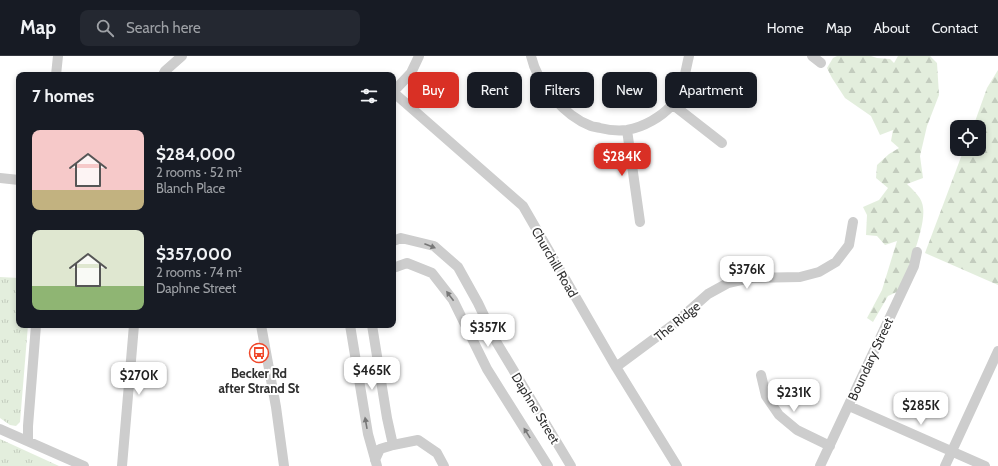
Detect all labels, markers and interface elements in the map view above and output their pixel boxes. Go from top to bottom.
search box [80,10,360,46]
text: Map [20,16,56,39]
icon: search [94,17,116,39]
text: Search here [126,19,201,37]
text: Home [767,19,804,37]
text: Map [826,19,851,37]
text: About [873,19,910,37]
text: Contact [932,19,978,37]
chip: Buy [408,72,459,108]
chip: Rent [467,72,522,108]
chip: Filters [530,72,594,108]
chip: New [602,72,657,108]
chip: Apartment [665,72,757,108]
icon: filters [358,85,380,107]
text: 7 homes [32,86,94,106]
map controls [950,120,986,156]
button: locate [950,120,986,156]
pin: $284K [594,143,650,177]
text: $284,000 [156,144,235,164]
icon: home [64,146,112,194]
text: $284K [603,148,641,164]
text: 2 rooms · 52 m² [156,164,242,180]
text: Blanch Place [156,180,225,196]
street label: Churchill Road [528,224,582,300]
text: $357,000 [156,244,232,264]
one-way arrow [424,244,436,250]
icon: home [64,246,112,294]
pin: $376K [719,256,775,290]
text: $376K [729,261,765,277]
text: 2 rooms · 74 m² [156,264,242,280]
text: Daphne Street [156,280,236,296]
one-way arrow [446,290,454,301]
street label: The Ridge [651,297,703,344]
pin: $357K [460,314,516,348]
street label: Boundary Street [844,315,896,403]
text: $357K [470,319,506,335]
bus stop icon: Becker Rd after Strand St [248,342,270,364]
pin: $465K [344,357,400,391]
pin: $270K [111,362,167,396]
text: $465K [353,362,391,378]
place label: Becker Rd after Strand St [218,365,300,396]
text: $270K [120,367,158,383]
street label: Daphne Street [509,370,564,447]
pin: $231K [766,379,822,413]
text: $231K [777,384,811,400]
pin: $285K [893,392,949,426]
text: $285K [902,397,940,413]
one-way arrow [363,417,369,429]
one-way arrow [523,428,531,438]

